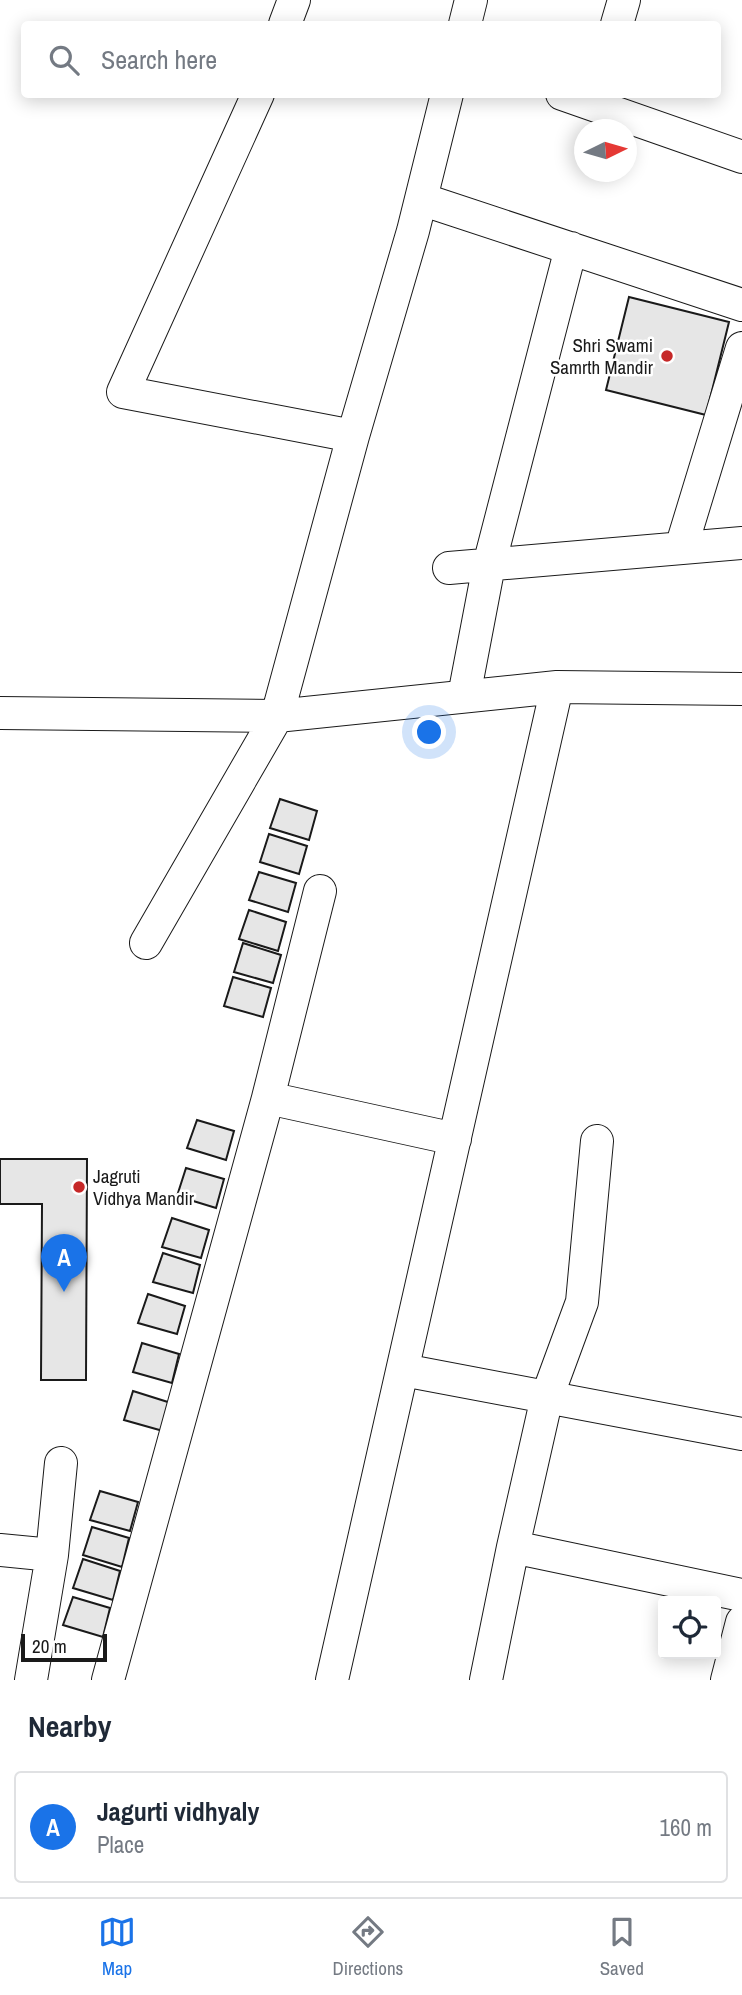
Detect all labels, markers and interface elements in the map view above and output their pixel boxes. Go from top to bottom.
search box [21,21,721,98]
icon: search [45,41,83,79]
text: Search here [101,42,217,77]
north arrow [574,119,637,182]
place label: Shri Swami Samrth Mandir [550,332,654,380]
marker: Shri Swami Samrth Mandir [659,348,675,364]
your location [412,715,446,749]
place label: Jagruti Vidhya Mandir [93,1163,195,1211]
marker: Jagruti Vidhya Mandir [71,1179,87,1195]
pin: A [41,1234,87,1292]
map controls [658,1596,721,1659]
button: locate [658,1596,721,1659]
scale bar [21,1631,107,1663]
text: 20 m [32,1633,67,1659]
text: Nearby [28,1706,111,1746]
text: Jagurti vidhyaly [97,1794,259,1829]
text: A [46,1812,60,1843]
text: 160 m [660,1812,712,1843]
text: Place [97,1829,144,1860]
tab: Map [98,1913,136,1981]
tab: Directions [332,1913,403,1981]
tab: Saved [600,1913,644,1981]

